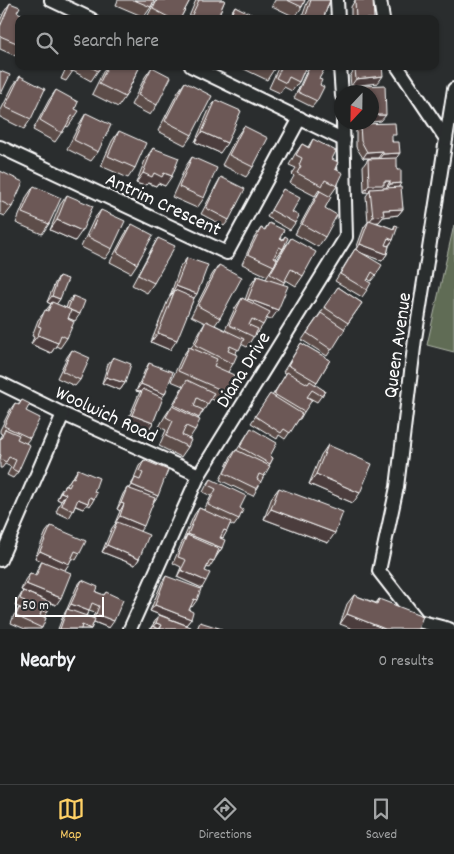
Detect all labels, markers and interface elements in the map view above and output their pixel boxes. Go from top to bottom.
search box [15,15,439,70]
icon: search [33,29,61,57]
text: Search here [73,29,159,56]
north arrow [334,85,379,130]
street label: Antrim Crescent [100,167,225,245]
street label: Queen Avenue [378,291,420,400]
street label: Diana Drive [210,327,279,414]
street label: Woolwich Road [50,380,161,452]
scale bar [15,594,104,617]
text: 50 m [22,596,49,616]
text: Nearby [20,647,75,677]
text: 0 results [379,650,434,673]
tab: Map [57,795,85,845]
tab: Directions [199,795,252,845]
tab: Saved [366,795,397,845]

